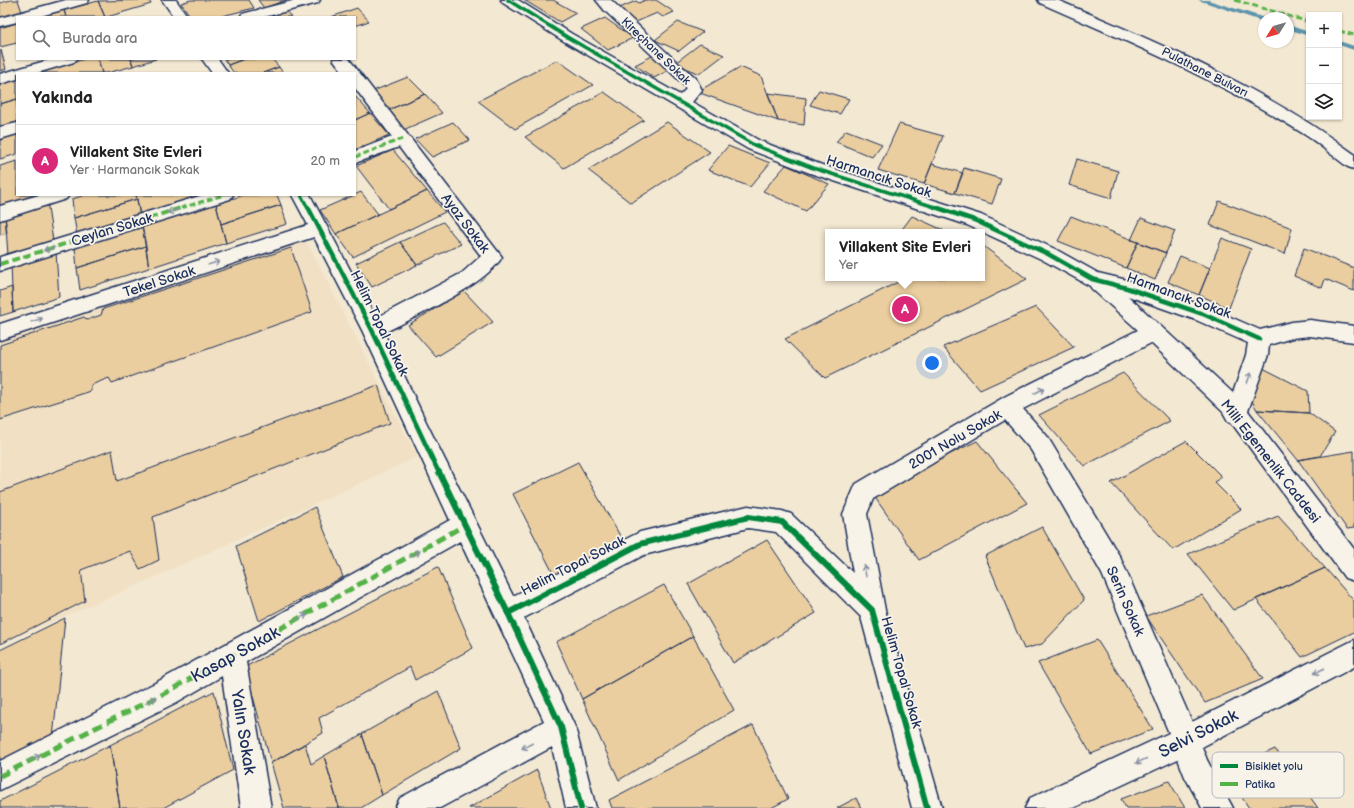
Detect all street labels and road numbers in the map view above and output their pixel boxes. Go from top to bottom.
street label: Kireçhane Sokak [618,14,694,88]
street label: Pulathane Bulvarı [1159,44,1251,101]
street label: Harmancık Sokak [824,151,934,202]
street label: Ayaz Sokak [438,190,494,257]
street label: Ceylan Sokak [69,209,155,250]
street label: Tekel Sokak [121,262,197,301]
street label: Helim Topal Sokak [347,268,413,379]
street label: Harmancık Sokak [1124,269,1233,322]
street label: Milli Egemenlik Caddesi [1217,396,1324,526]
street label: 2001 Nolu Sokak [906,406,1005,473]
street label: Helim Topal Sokak [518,532,629,599]
street label: Serin Sokak [1103,564,1148,639]
street label: Helim Topal Sokak [877,614,926,730]
street label: Kasap Sokak [188,622,284,687]
street label: Yalın Sokak [226,687,260,777]
street label: Selvi Sokak [1155,705,1242,762]

